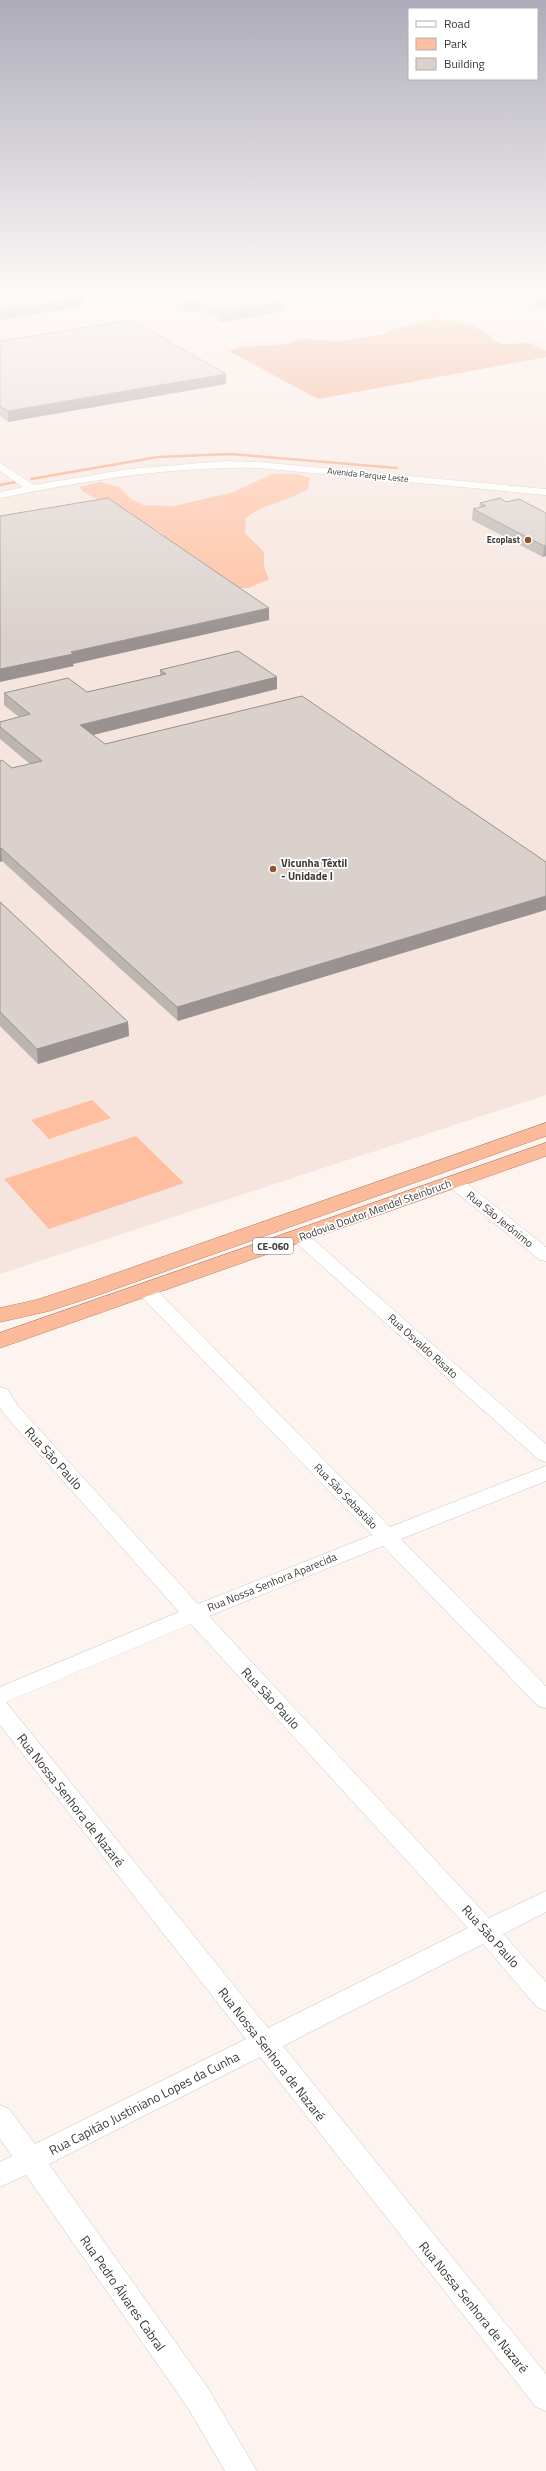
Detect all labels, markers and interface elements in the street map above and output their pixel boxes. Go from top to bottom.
legend [408,8,538,80]
text: Road [444,14,470,33]
text: Park [444,34,467,53]
text: Building [444,54,485,73]
street label: Avenida Parque Leste [327,464,410,485]
place label: Ecoplast [487,533,521,546]
marker: Ecoplast [523,535,533,545]
place label: Vicunha Têxtil - Unidade I [281,855,347,884]
marker: Vicunha Têxtil - Unidade I [268,864,278,874]
street label: Rodovia Doutor Mendel Steinbruch [297,1175,453,1245]
street label: Rua São Jerônimo [463,1187,537,1251]
road number: CE-060 [253,1238,293,1254]
street label: Rua Osvaldo Risato [384,1310,462,1382]
street label: Rua São Paulo [20,1422,88,1494]
street label: Rua São Sebastião [310,1460,382,1533]
street label: Rua Nossa Senhora Aparecida [205,1548,340,1615]
street label: Rua São Paulo [237,1662,305,1734]
street label: Rua Nossa Senhora de Nazaré [12,1729,130,1871]
street label: Rua São Paulo [457,1900,525,1972]
street label: Rua Nossa Senhora de Nazaré [213,1983,331,2125]
street label: Rua Capitão Justiniano Lopes da Cunha [45,2046,243,2160]
street label: Rua Pedro Álvares Cabral [75,2231,171,2355]
street label: Rua Nossa Senhora de Nazaré [414,2237,534,2377]

